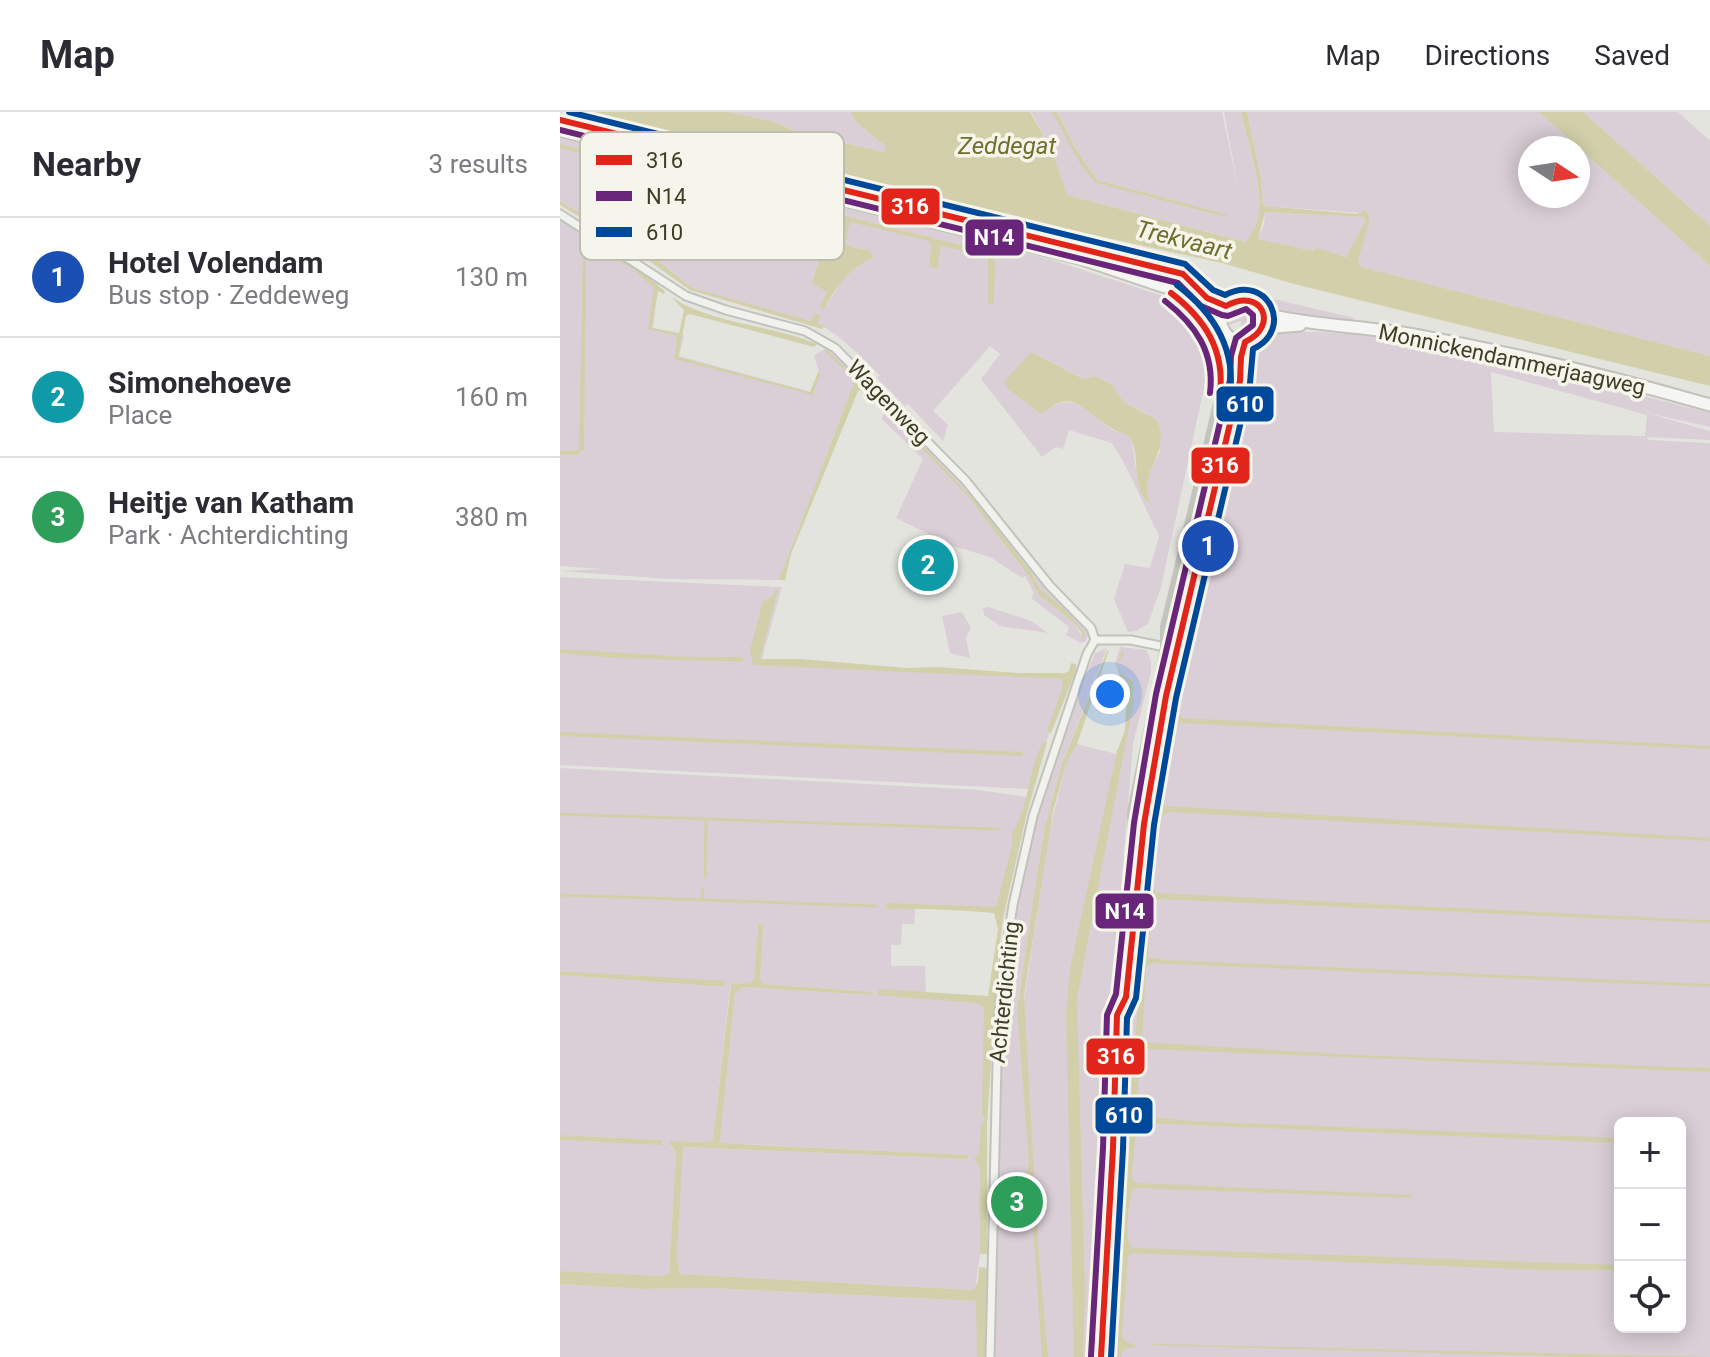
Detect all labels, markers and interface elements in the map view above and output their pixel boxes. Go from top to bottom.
text: Map [40,33,115,77]
text: Map [1325,39,1381,72]
text: Directions [1425,39,1550,72]
text: Saved [1594,39,1670,72]
legend [580,132,844,260]
water label: Zeddegat [957,132,1056,160]
north arrow [1518,136,1590,208]
text: Nearby [32,144,141,184]
text: 316 [646,148,683,173]
text: 3 results [429,149,528,179]
text: N14 [646,184,686,209]
line badge: 316 [880,187,941,226]
text: 316 [891,194,929,219]
water label: Trekvaart [1133,215,1235,265]
line badge: N14 [964,218,1025,257]
text: 610 [646,220,683,245]
text: N14 [974,225,1015,250]
text: Hotel Volendam [108,245,324,280]
text: 1 [51,262,65,292]
text: 130 m [455,262,528,292]
text: Bus stop · Zeddeweg [108,280,349,310]
street label: Monnickendammerjaagweg [1376,319,1647,400]
street label: Wagenweg [842,355,935,450]
text: Simonehoeve [108,365,291,400]
text: 2 [51,382,65,412]
text: 160 m [455,382,528,412]
line badge: 610 [1215,385,1275,423]
text: 610 [1226,392,1264,417]
text: Place [108,400,172,430]
line badge: 316 [1190,446,1251,485]
text: 316 [1201,453,1239,478]
text: Heitje van Katham [108,485,354,520]
text: 3 [51,502,65,532]
text: 380 m [455,502,528,532]
pin: 1 [1182,516,1234,576]
text: Park · Achterdichting [108,520,349,550]
pin: 2 [902,535,954,595]
your location [1090,674,1130,714]
line badge: N14 [1094,892,1155,930]
text: N14 [1105,899,1146,924]
street label: Achterdichting [985,920,1024,1064]
line badge: 316 [1085,1037,1146,1076]
text: 316 [1097,1044,1135,1069]
line badge: 610 [1094,1096,1154,1135]
text: 610 [1105,1103,1143,1128]
map controls [1614,1117,1686,1333]
button: + [1614,1117,1686,1189]
pin: 3 [991,1172,1043,1232]
button: − [1614,1189,1686,1261]
button: locate [1614,1261,1686,1333]

